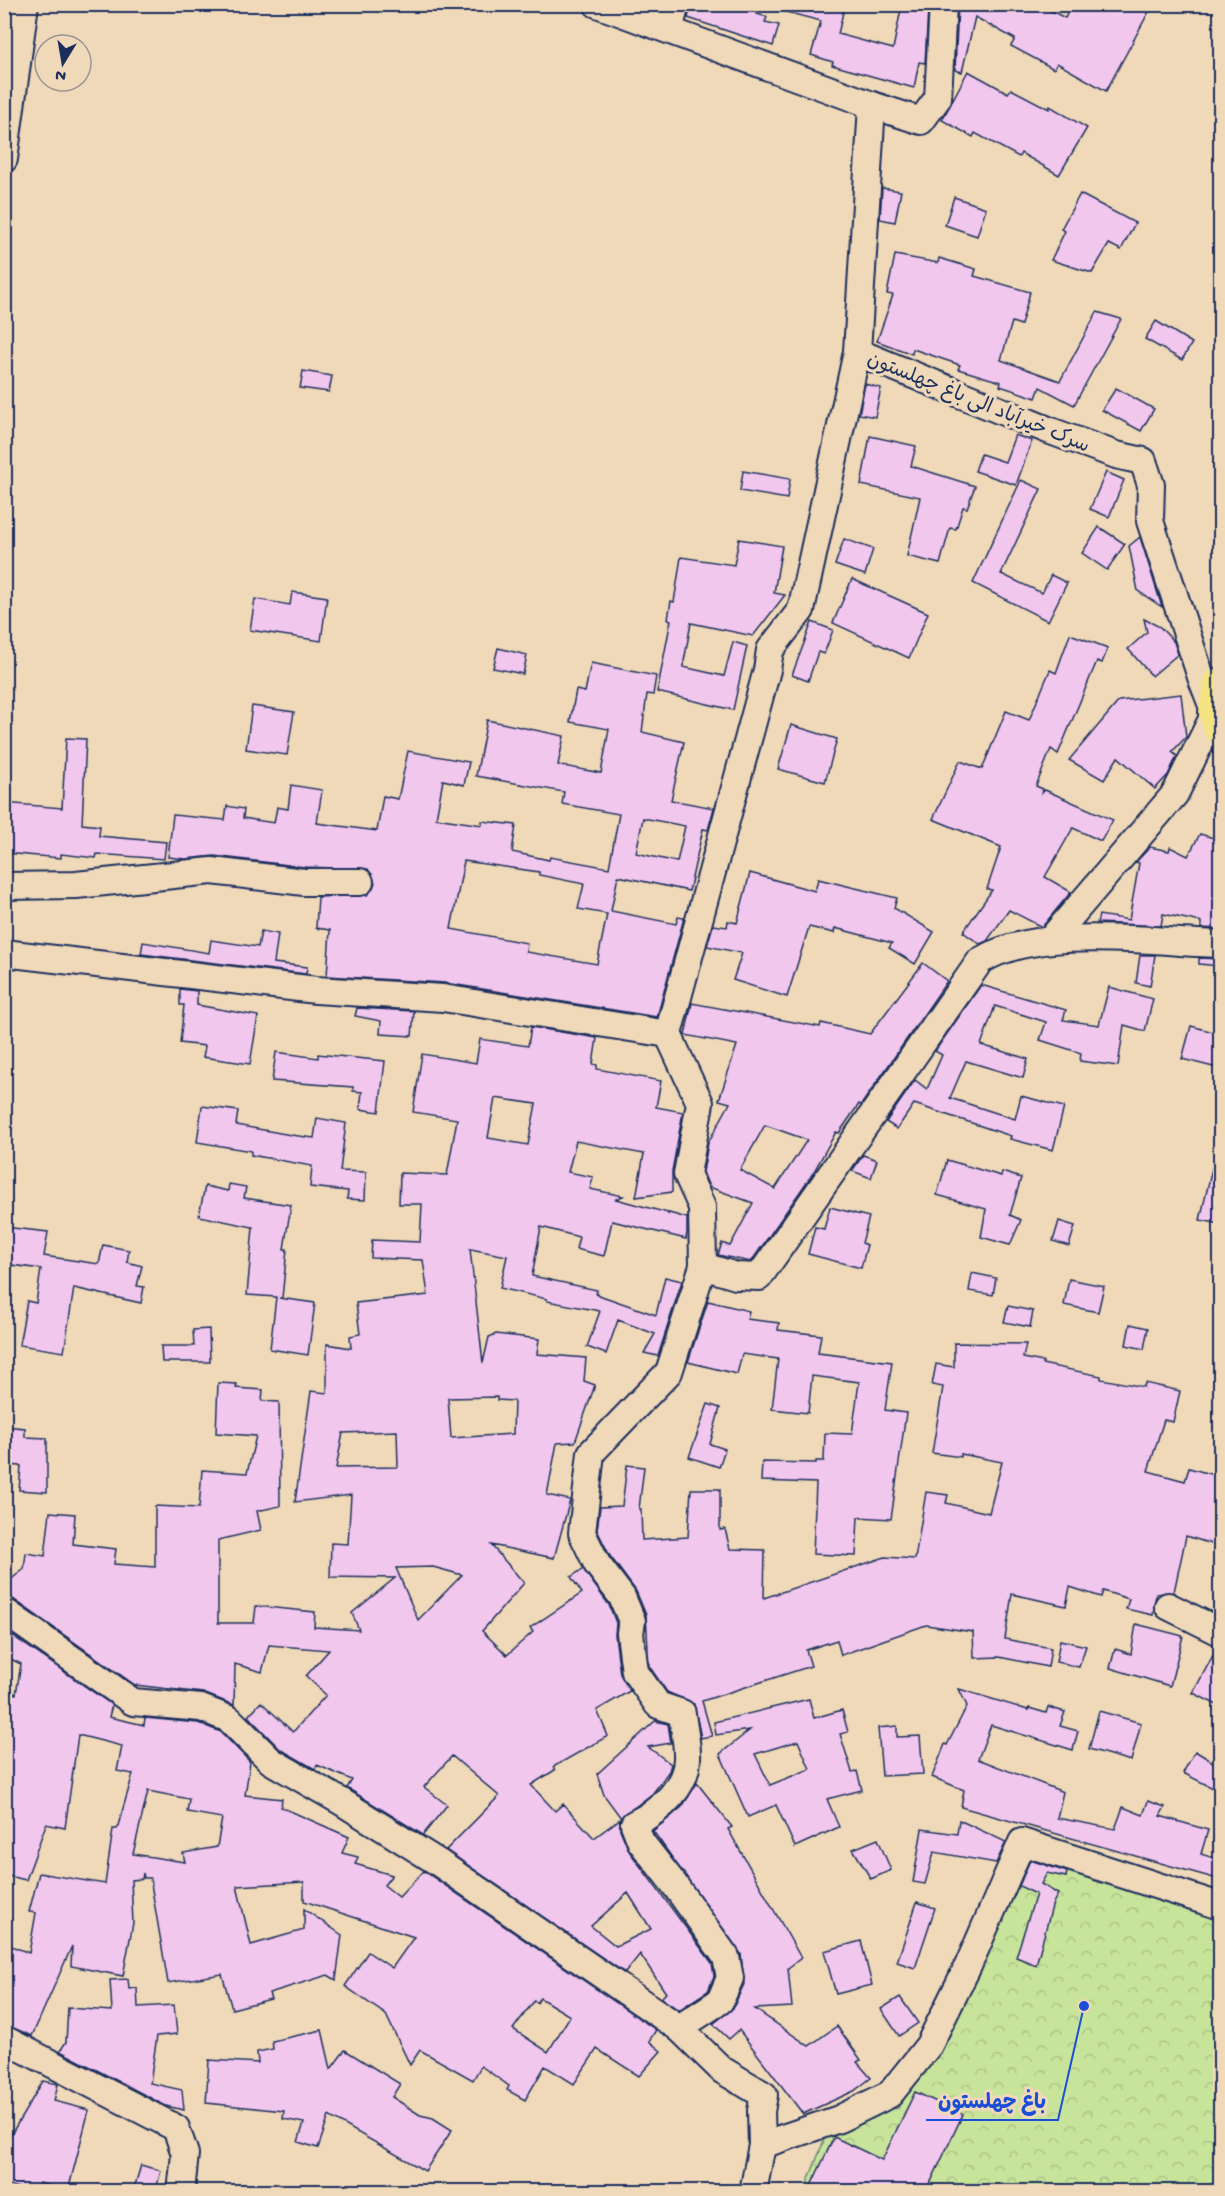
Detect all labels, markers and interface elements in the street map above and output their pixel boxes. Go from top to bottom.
north arrow [33,33,93,93]
text: N [53,64,68,85]
street label: سرک خیرآباد الی باغ چهلستون [863,346,1093,459]
callout: باغ چهلستون [926,2081,1058,2120]
text: باغ چهلستون [938,2089,1046,2117]

